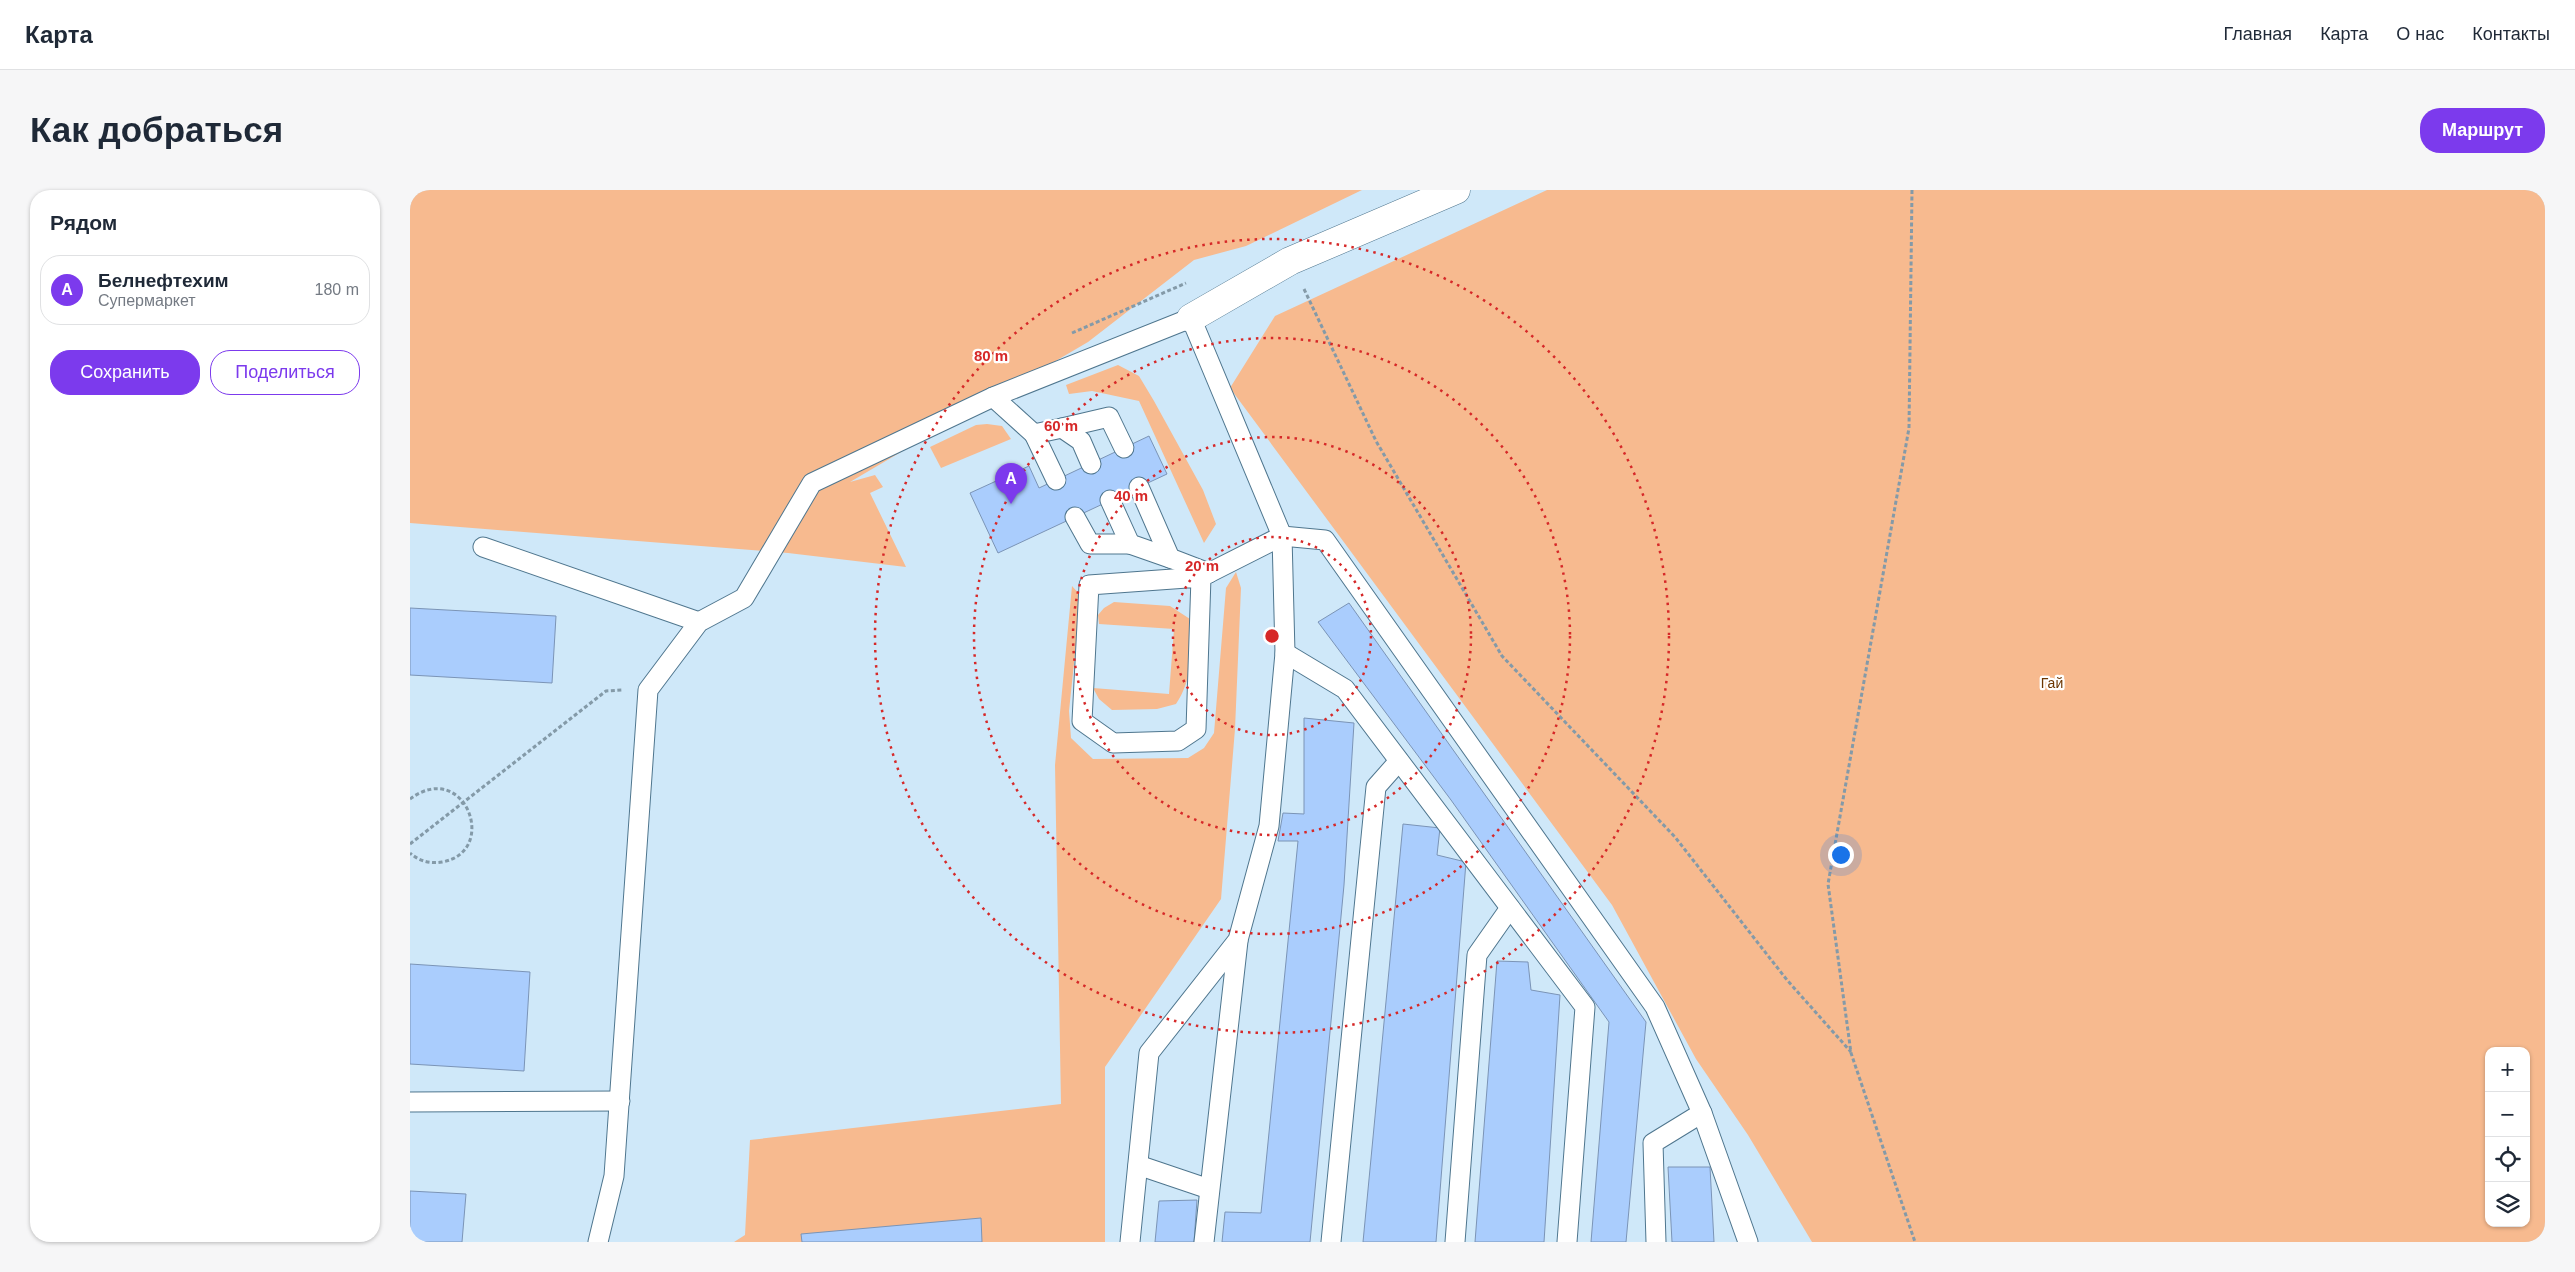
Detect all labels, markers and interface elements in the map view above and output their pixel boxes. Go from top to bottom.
text: Карта [25,21,93,48]
text: Главная [2224,24,2292,44]
text: Карта [2320,24,2368,44]
text: О нас [2396,24,2444,44]
text: Контакты [2472,24,2550,44]
button: Маршрут [2420,108,2545,153]
text: Как добраться [30,110,283,149]
text: Рядом [50,211,117,234]
text: Белнефтехим [98,270,229,291]
text: A [61,281,73,298]
text: 180 m [315,281,359,298]
text: Супермаркет [98,292,196,309]
text: 80 m [974,347,1008,364]
button: Сохранить [50,350,200,395]
button: Поделиться [210,350,360,395]
text: 60 m [1044,417,1078,434]
pin: A [995,463,1027,504]
text: 40 m [1114,487,1148,504]
text: 20 m [1185,557,1219,574]
centre of rings [1263,627,1281,645]
park label: Гай [2041,675,2063,691]
your location [1828,842,1854,868]
map controls [2485,1047,2530,1227]
button: + [2485,1047,2530,1092]
button: − [2485,1092,2530,1137]
button: locate [2485,1137,2530,1182]
button: layers [2485,1182,2530,1227]

